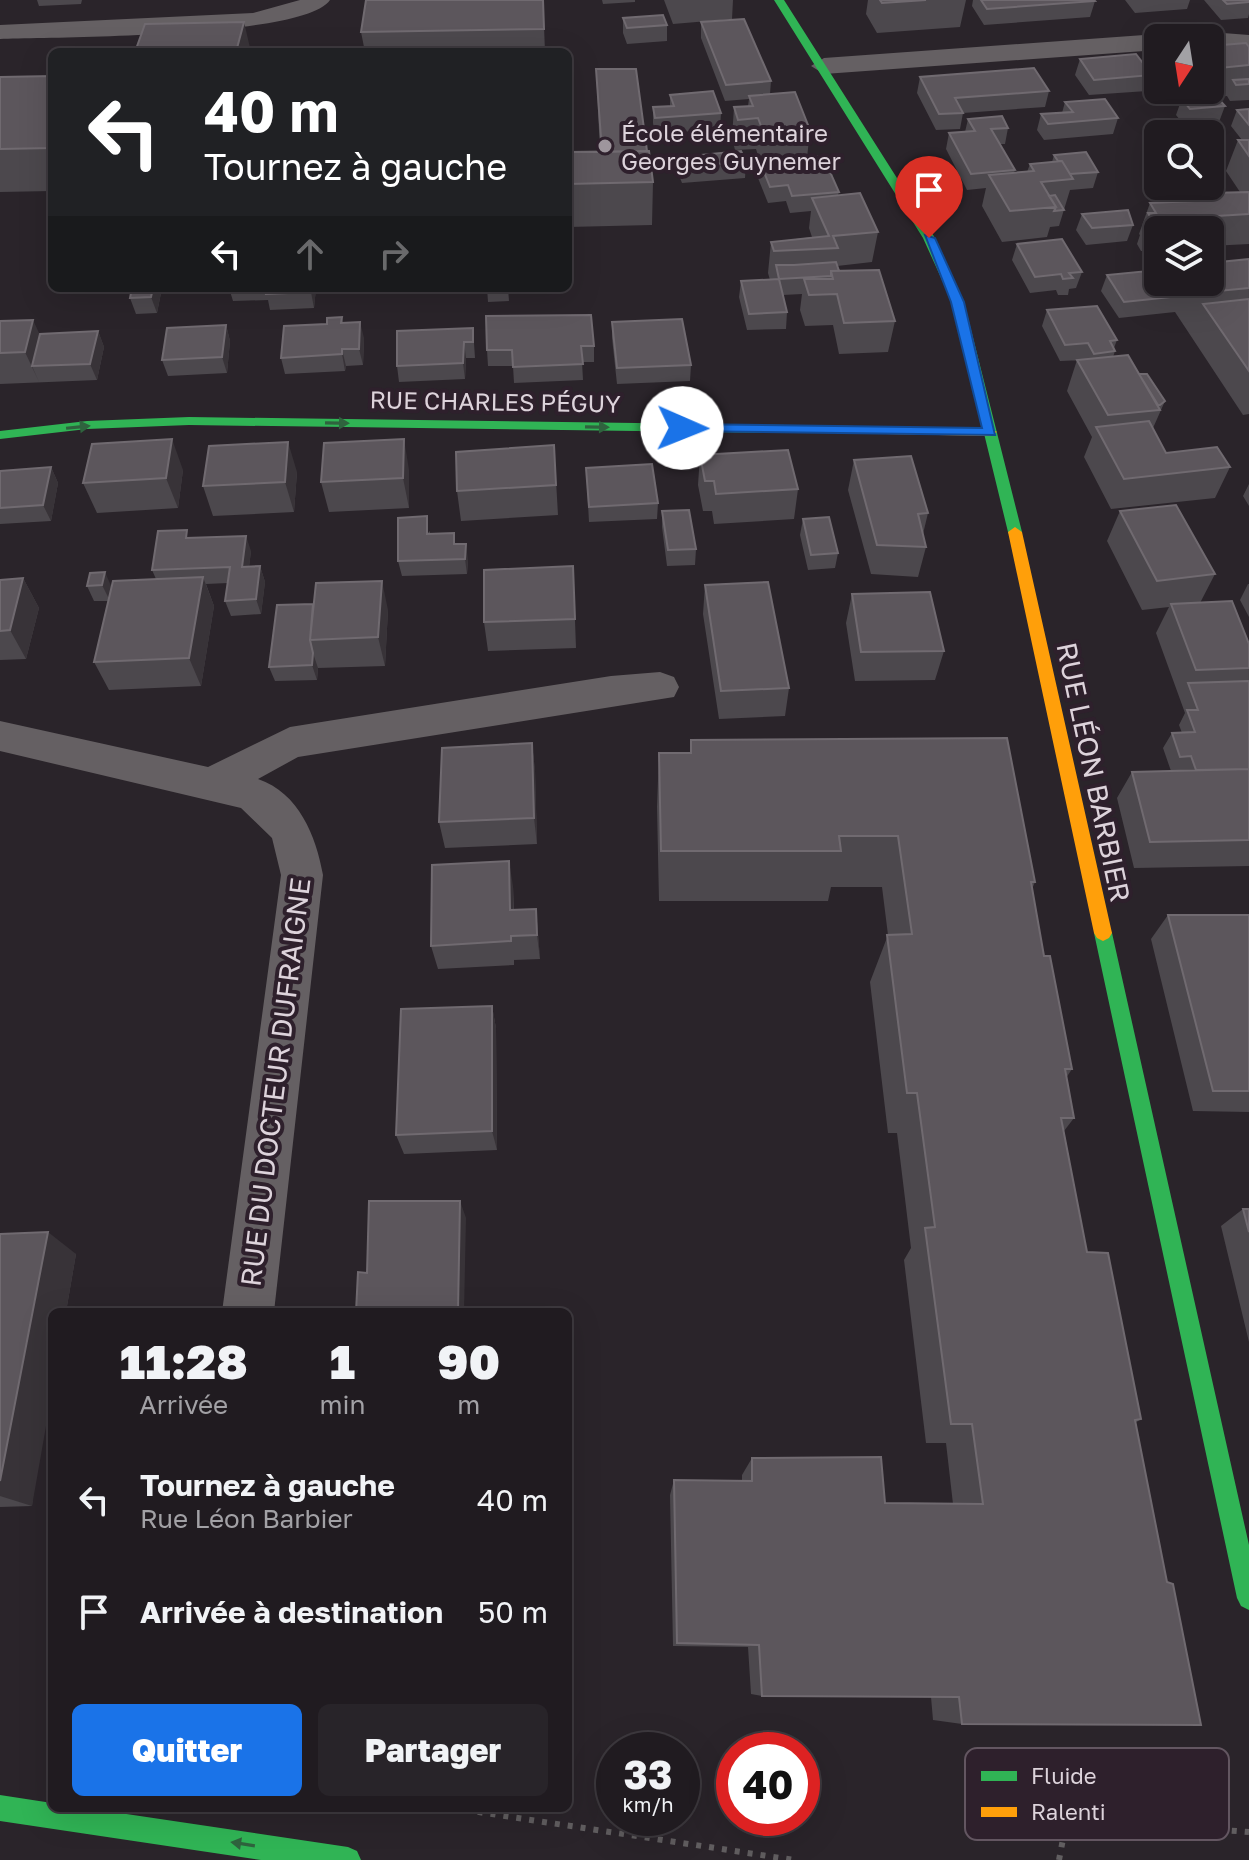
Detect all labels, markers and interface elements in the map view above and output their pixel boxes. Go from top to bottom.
north arrow [1144,24,1224,104]
map controls [1144,24,1224,296]
text: 40 m [204,77,338,144]
icon: left [72,80,176,184]
place label: École élémentaire Georges Guynemer [621,118,841,175]
button: search [1144,120,1224,200]
marker: École élémentaire Georges Guynemer [596,137,614,155]
text: Tournez à gauche [204,145,507,188]
pin [895,156,963,238]
icon: arrive [907,168,951,212]
button: layers [1144,216,1224,296]
icon: left [204,232,248,276]
icon: ahead [288,232,332,276]
icon: right [372,232,416,276]
street label: RUE CHARLES PÉGUY [369,384,621,418]
position arrow [640,386,724,470]
one-way arrow [325,417,350,429]
one-way arrow [65,420,90,433]
one-way arrow [585,421,610,433]
street label: RUE LÉON BARBIER [1050,639,1138,905]
street label: RUE DU DOCTEUR DUFRAIGNE [234,876,316,1288]
text: 11:28 [120,1332,248,1390]
text: 1 [330,1332,355,1390]
text: 90 [437,1332,500,1390]
text: Arrivée [139,1389,228,1420]
text: min [319,1389,365,1420]
text: m [457,1389,480,1420]
text: Tournez à gauche [140,1467,395,1503]
icon: left [72,1478,116,1522]
text: 40 m [477,1482,548,1518]
text: Rue Léon Barbier [140,1503,353,1534]
icon: arrive [72,1590,116,1634]
text: Arrivée à destination [140,1594,443,1630]
text: 50 m [478,1594,548,1630]
button: Quitter [72,1704,302,1796]
button: Partager [318,1704,548,1796]
speed limit sign: 40 [716,1732,820,1836]
legend [965,1748,1229,1840]
text: 33 [624,1750,672,1798]
text: Fluide [1031,1762,1097,1789]
text: km/h [623,1792,673,1816]
text: Ralenti [1031,1798,1106,1825]
one-way arrow [230,1837,255,1850]

